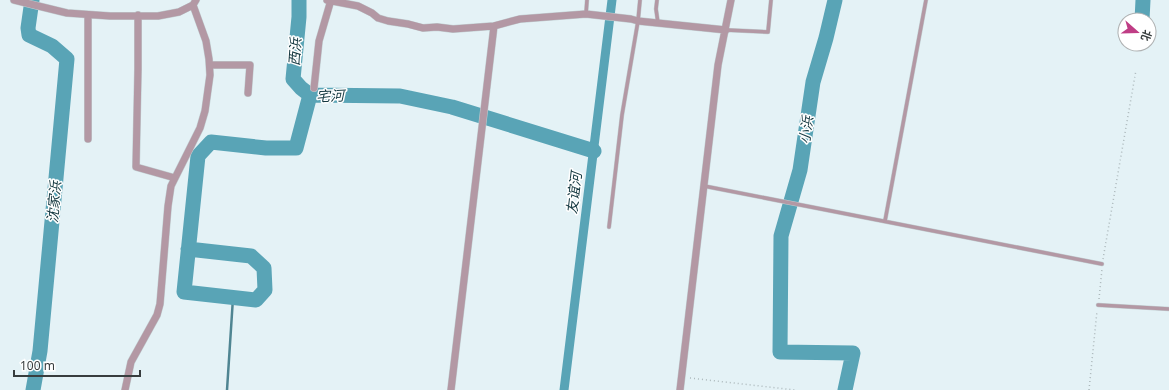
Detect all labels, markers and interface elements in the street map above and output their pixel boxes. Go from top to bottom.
north arrow [1117,12,1157,52]
text: 北 [1138,28,1156,43]
water label: 西浜 [284,36,305,67]
water label: 宅河 [316,85,347,105]
water label: 小浜 [794,114,817,145]
water label: 友谊河 [562,168,586,215]
water label: 沈家浜 [42,179,65,224]
scale bar [14,352,140,378]
text: 100 m [20,357,55,374]

